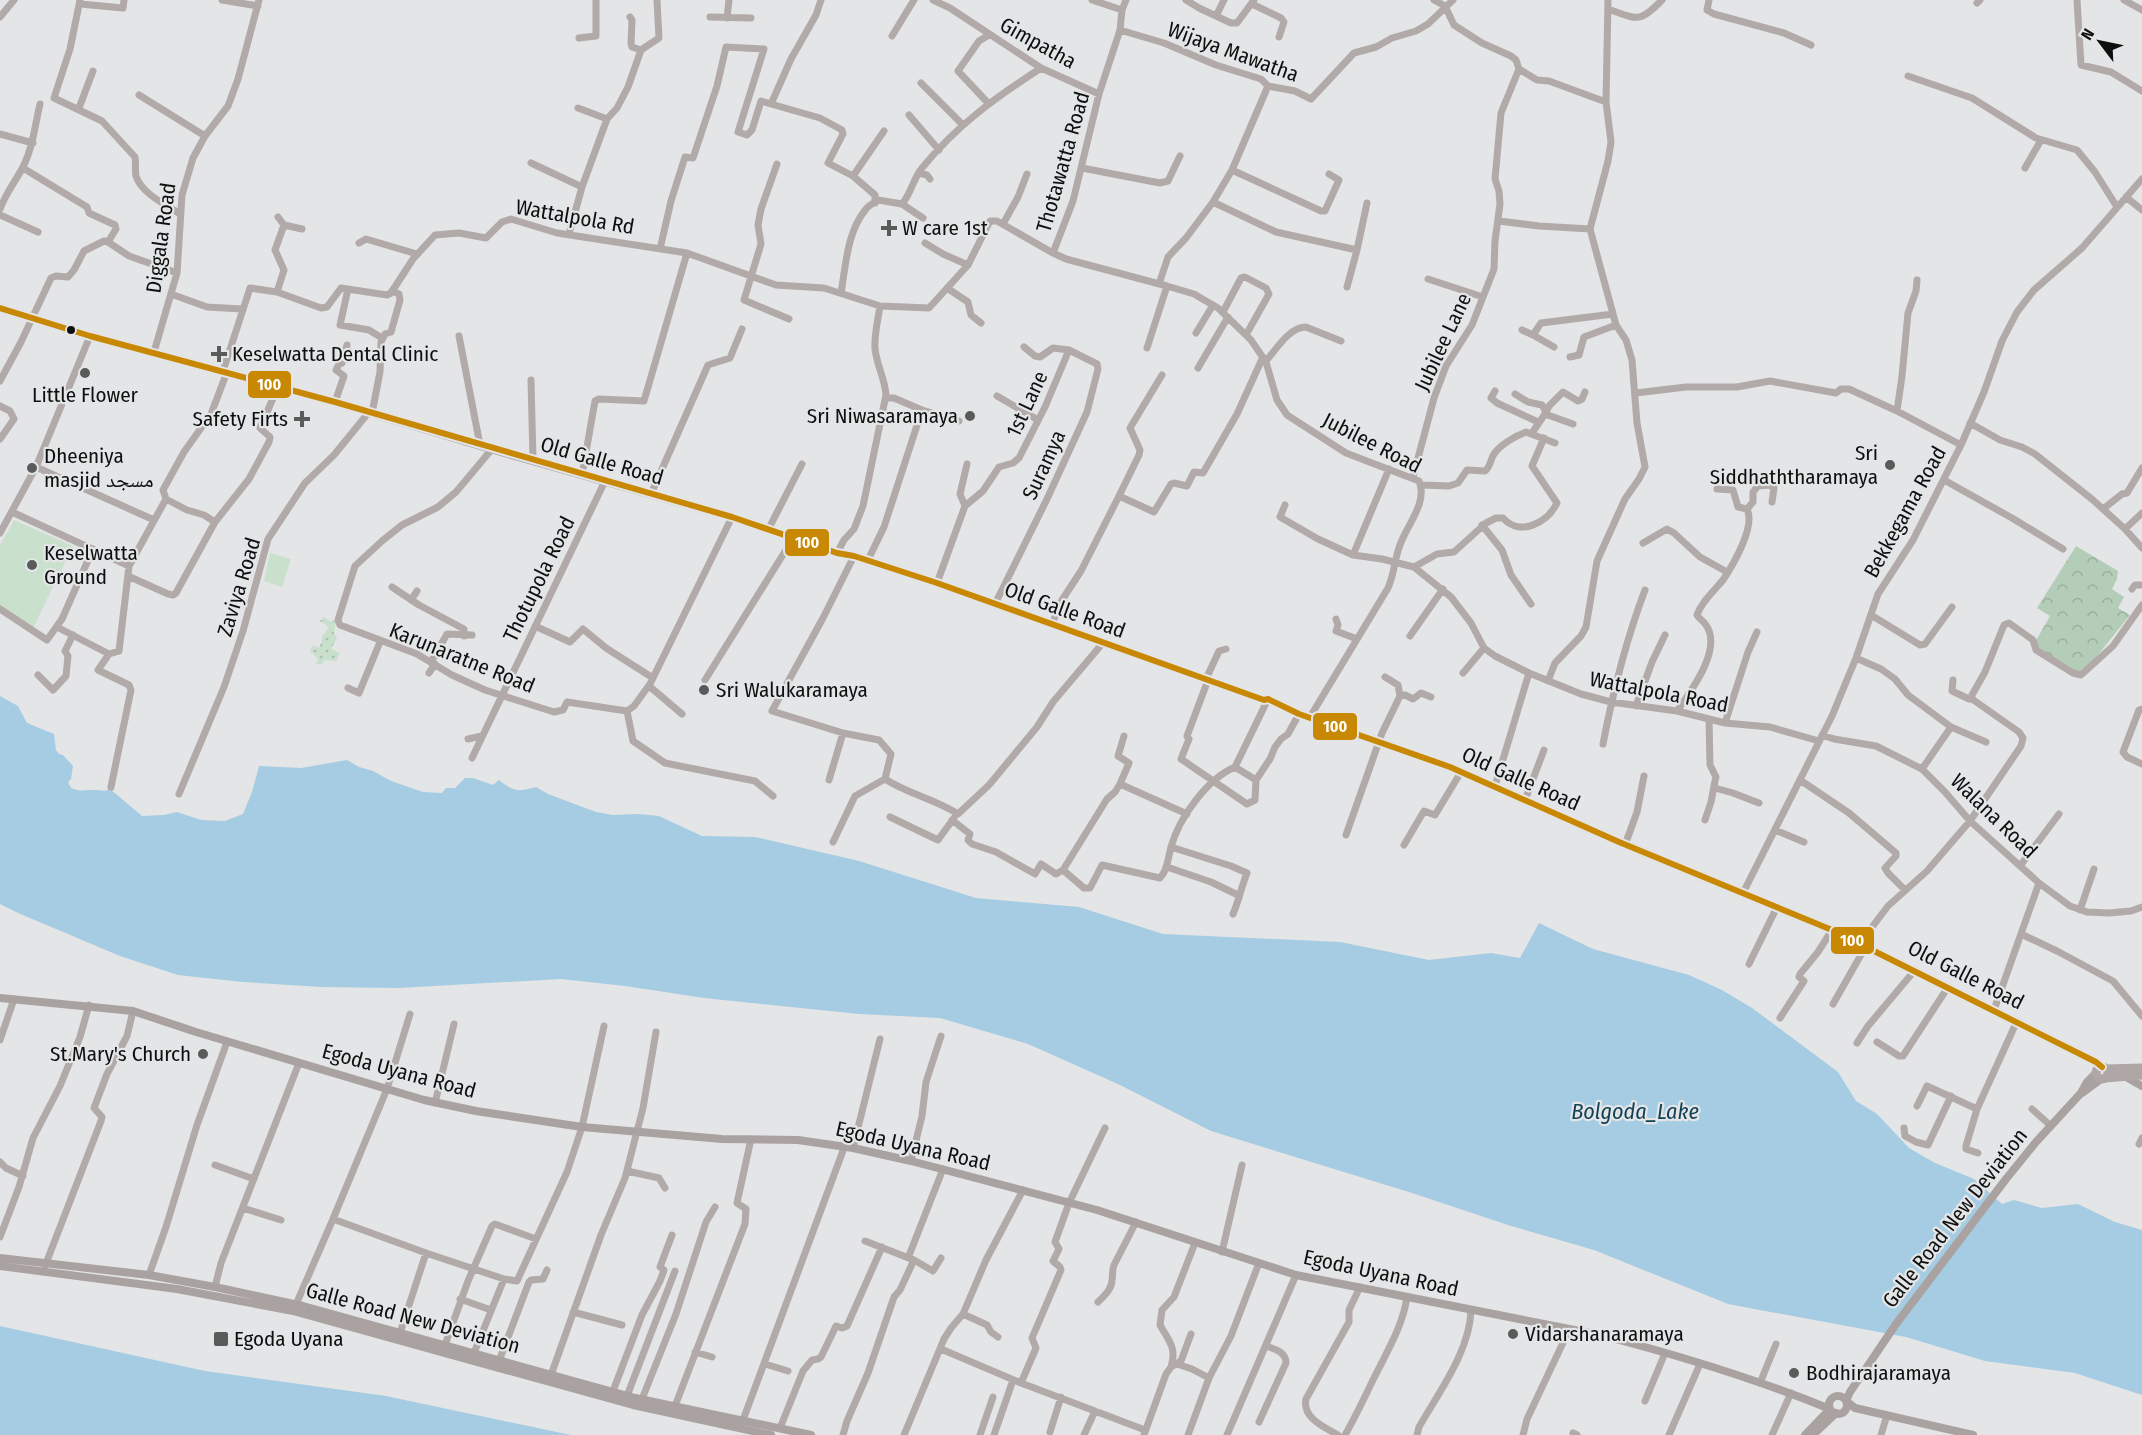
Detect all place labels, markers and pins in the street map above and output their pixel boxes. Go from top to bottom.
place label: W care 1st [902,215,988,241]
marker: W care 1st [880,219,898,237]
unlabelled marker [65,324,77,336]
place label: Keselwatta Dental Clinic [232,341,438,367]
marker: Keselwatta Dental Clinic [210,345,228,363]
marker: Little Flower [78,366,92,380]
place label: Little Flower [32,382,139,408]
place label: Sri Niwasaramaya [807,403,958,429]
place label: Safety Firts [193,406,288,432]
marker: Sri Niwasaramaya [963,409,977,423]
marker: Safety Firts [293,410,311,428]
place label: Sri Siddhaththaramaya [1710,440,1878,490]
place label: Dheeniya masjid مسجد [44,443,154,493]
marker: Sri Siddhaththaramaya [1883,458,1897,472]
marker: Dheeniya masjid مسجد [25,461,39,475]
place label: Keselwatta Ground [44,540,138,590]
marker: Keselwatta Ground [25,558,39,572]
place label: Sri Walukaramaya [716,677,868,703]
marker: Sri Walukaramaya [697,683,711,697]
place label: St.Mary's Church [50,1041,191,1067]
marker: St.Mary's Church [196,1047,210,1061]
place label: Vidarshanaramaya [1525,1321,1684,1347]
place label: Egoda Uyana [234,1326,344,1352]
marker: Vidarshanaramaya [1506,1327,1520,1341]
marker: Egoda Uyana [212,1330,230,1348]
place label: Bodhirajaramaya [1806,1360,1951,1386]
marker: Bodhirajaramaya [1787,1366,1801,1380]

